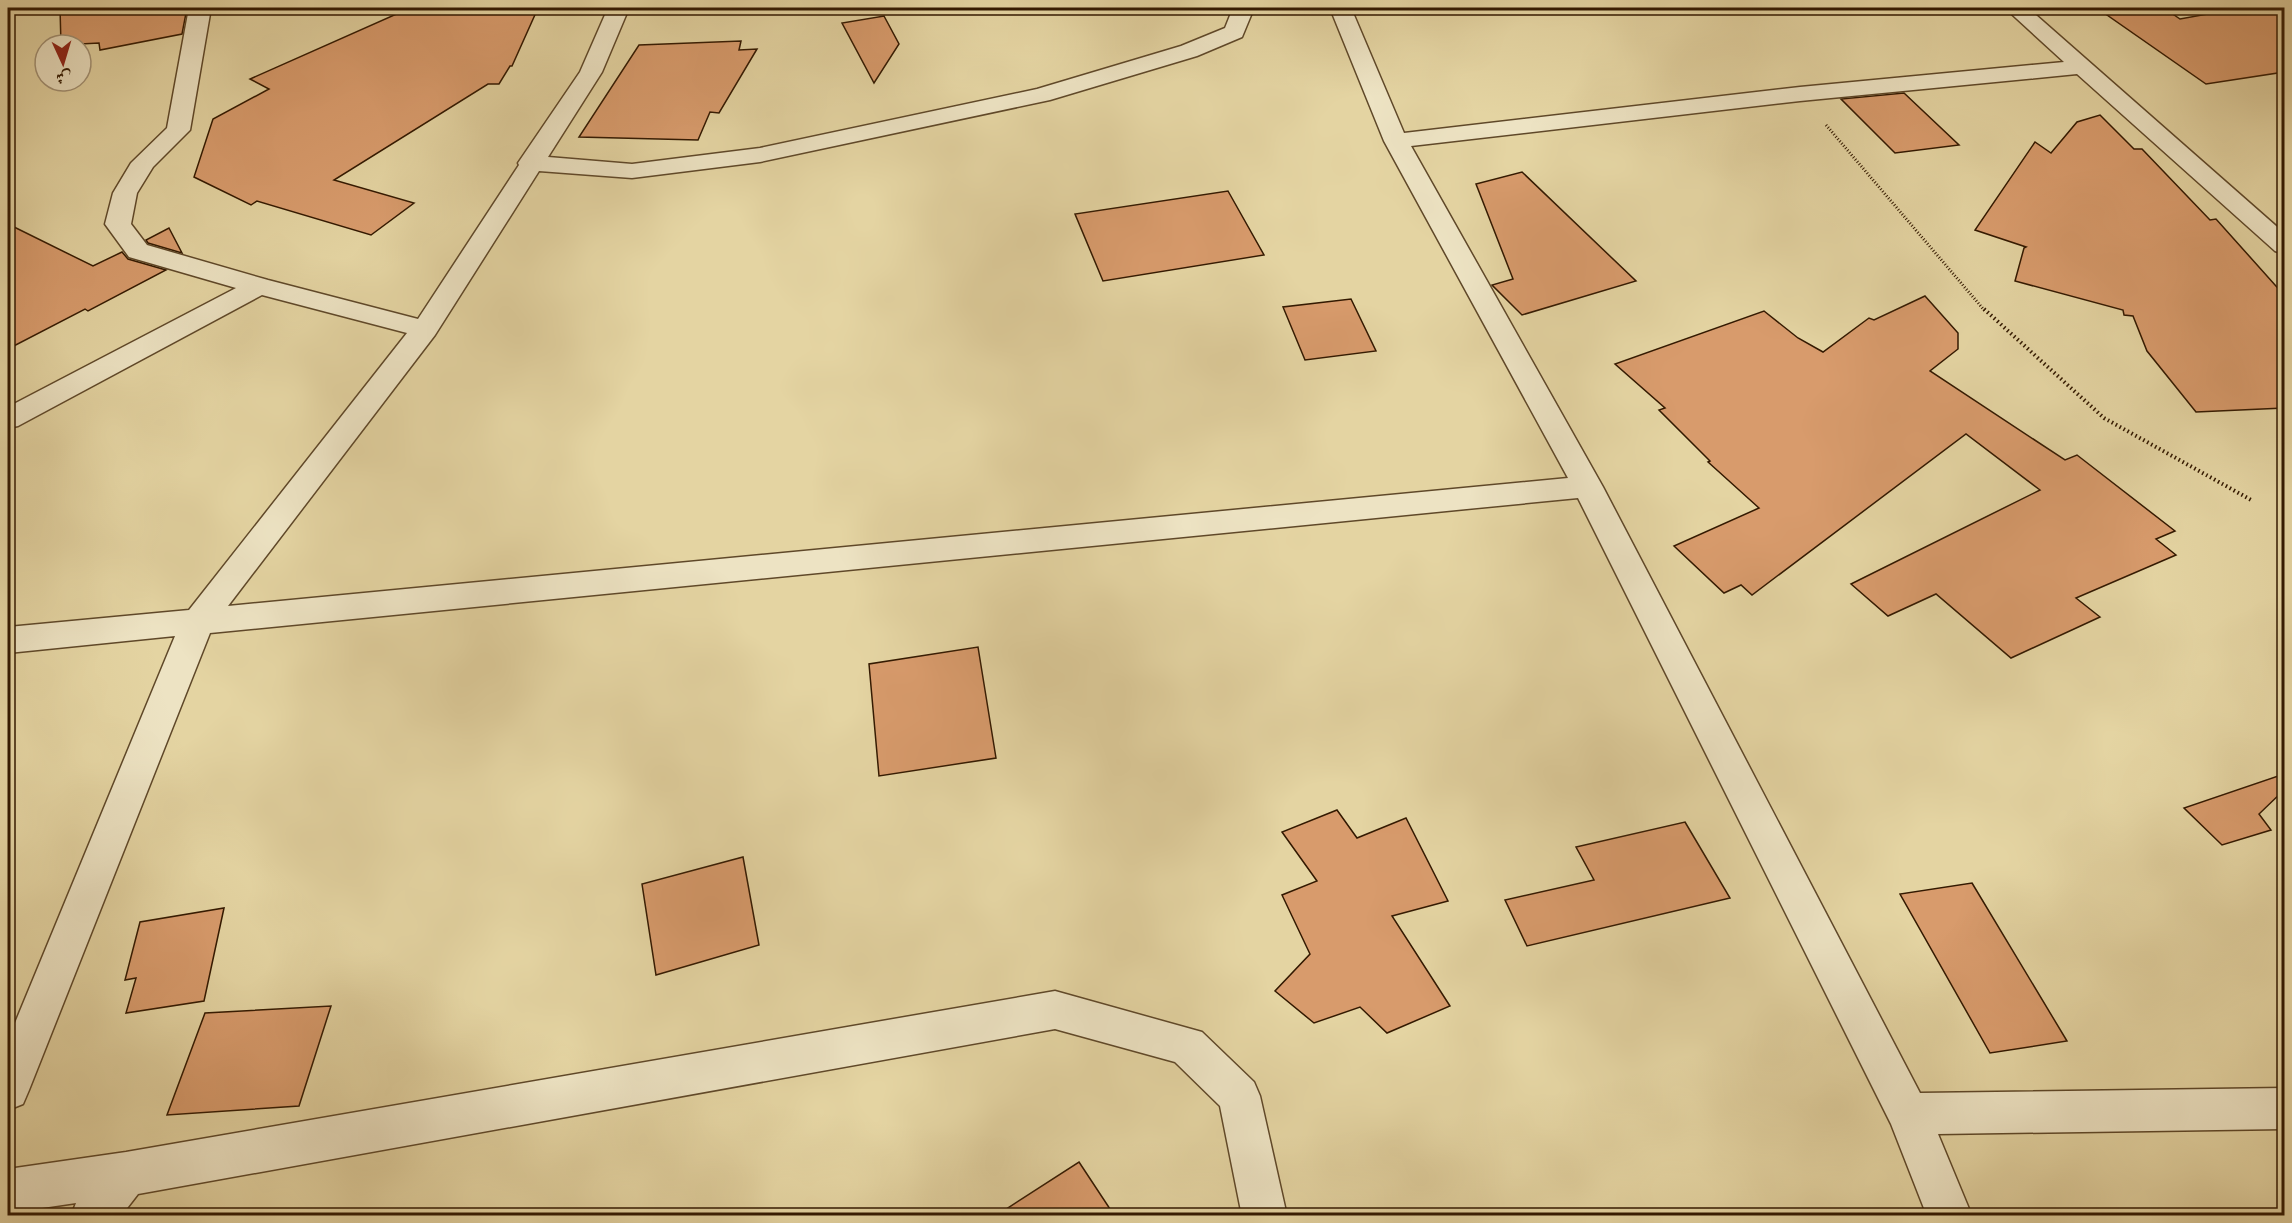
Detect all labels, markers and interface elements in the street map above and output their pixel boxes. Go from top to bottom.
north arrow [33,33,93,93]
text: ش [55,66,73,87]

